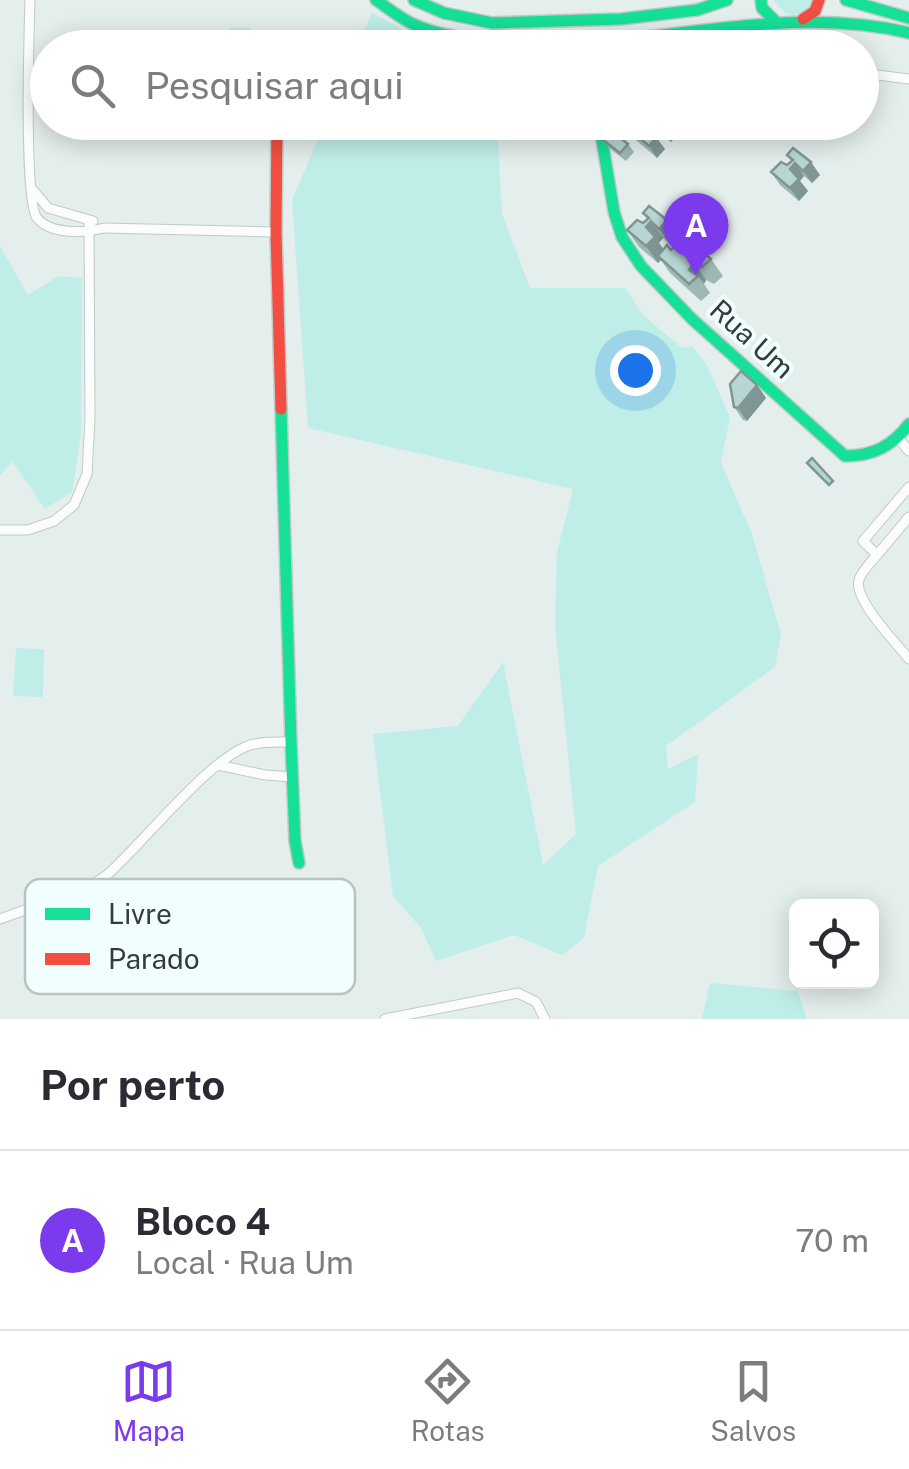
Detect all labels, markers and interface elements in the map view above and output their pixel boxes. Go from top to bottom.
search box [30,30,879,140]
icon: search [65,58,120,113]
text: Pesquisar aqui [145,63,404,108]
pin: A [664,192,728,275]
street label: Rua Um [704,293,801,385]
your location [610,345,661,396]
legend [25,879,355,994]
text: Livre [108,897,172,930]
map controls [789,899,879,989]
button: locate [789,899,879,989]
text: Parado [108,942,200,975]
text: Por perto [40,1060,225,1109]
text: Bloco 4 [135,1199,270,1244]
text: A [61,1222,84,1259]
text: 70 m [795,1222,869,1259]
text: Local · Rua Um [135,1244,354,1281]
tab: Mapa [113,1354,185,1447]
tab: Rotas [411,1354,485,1447]
tab: Salvos [710,1354,796,1447]

